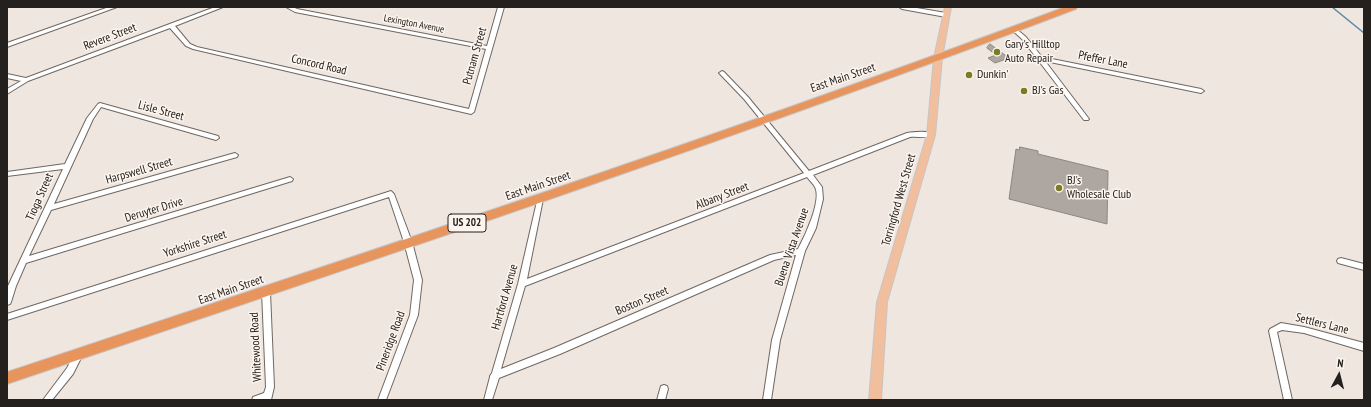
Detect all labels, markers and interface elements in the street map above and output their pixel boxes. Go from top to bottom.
street label: Lexington Avenue [383,12,445,36]
street label: Revere Street [82,20,138,54]
street label: Putnam Street [460,26,490,86]
place label: Gary's Hilltop Auto Repair [1005,38,1060,66]
marker: Gary's Hilltop Auto Repair [992,47,1002,57]
street label: Pfeffer Lane [1077,48,1129,72]
street label: Concord Road [290,52,348,78]
street label: East Main Street [809,60,877,96]
place label: Dunkin' [977,68,1008,82]
marker: Dunkin' [964,70,974,80]
place label: BJ's Gas [1032,84,1063,98]
marker: BJ's Gas [1019,86,1029,96]
street label: Lisle Street [137,98,185,124]
street label: Torringford West Street [879,152,919,248]
street label: Harpswell Street [104,155,174,187]
street label: East Main Street [504,168,572,204]
street label: Tioga Street [23,171,57,223]
place label: BJ's Wholesale Club [1067,174,1131,202]
street label: Albany Street [693,179,751,213]
marker: BJ's Wholesale Club [1054,183,1064,193]
street label: Deruyter Drive [123,194,185,226]
street label: Buena Vista Avenue [772,206,812,288]
road number: US 202 [448,214,486,232]
street label: Yorkshire Street [162,227,228,261]
street label: Hartford Avenue [489,262,521,332]
street label: East Main Street [197,272,265,308]
street label: Boston Street [613,283,671,319]
street label: Pineridge Road [374,309,408,373]
street label: Settlers Lane [1294,310,1350,338]
street label: Whitewood Road [247,312,265,382]
north arrow [1319,355,1359,395]
text: N [1337,356,1344,370]

